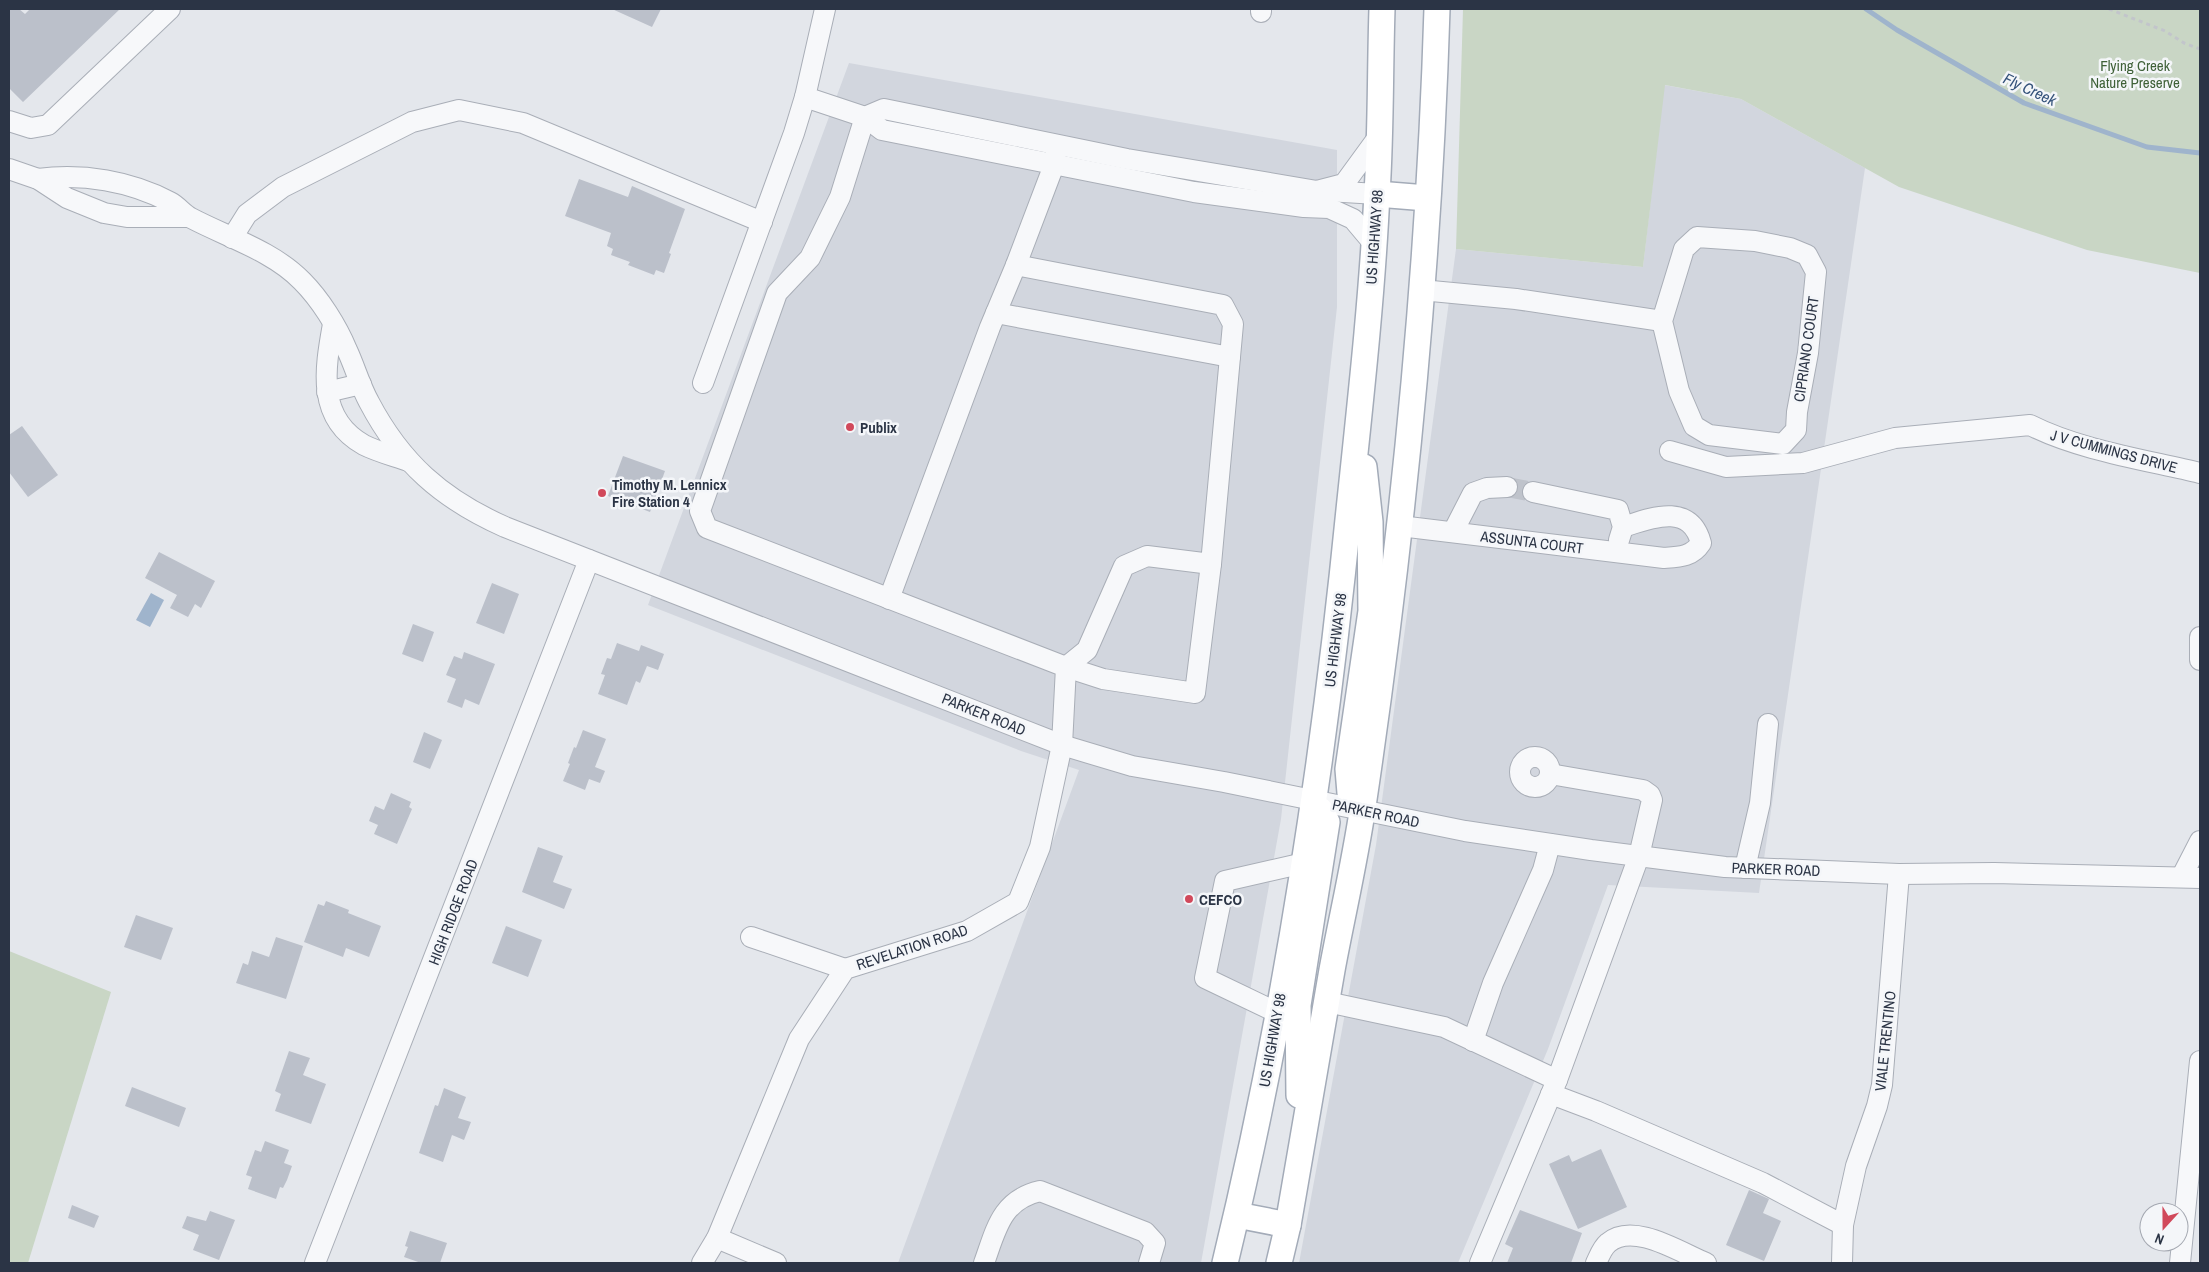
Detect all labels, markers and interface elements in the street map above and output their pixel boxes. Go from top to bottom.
park label: Flying Creek Nature Preserve [2090,55,2180,93]
water label: Fly Creek [2000,67,2060,111]
street label: US HIGHWAY 98 [1360,189,1388,285]
street label: CIPRIANO COURT [1788,294,1824,403]
place label: Publix [860,417,897,438]
marker: Publix [844,421,856,433]
street label: J V CUMMINGS DRIVE [2048,424,2180,478]
place label: Timothy M. Lennicx Fire Station 4 [612,474,727,512]
marker: Timothy M. Lennicx Fire Station 4 [596,487,608,499]
street label: ASSUNTA COURT [1478,525,1585,559]
street label: US HIGHWAY 98 [1319,592,1351,688]
street label: PARKER ROAD [939,688,1029,740]
street label: PARKER ROAD [1330,794,1422,833]
street label: HIGH RIDGE ROAD [423,856,483,968]
street label: PARKER ROAD [1731,857,1821,881]
place label: CEFCO [1199,889,1242,910]
marker: CEFCO [1183,893,1195,905]
street label: REVELATION ROAD [854,919,971,975]
street label: VIALE TRENTINO [1869,990,1901,1092]
street label: US HIGHWAY 98 [1253,991,1291,1089]
north arrow [2139,1202,2189,1252]
text: N [2152,1229,2166,1249]

